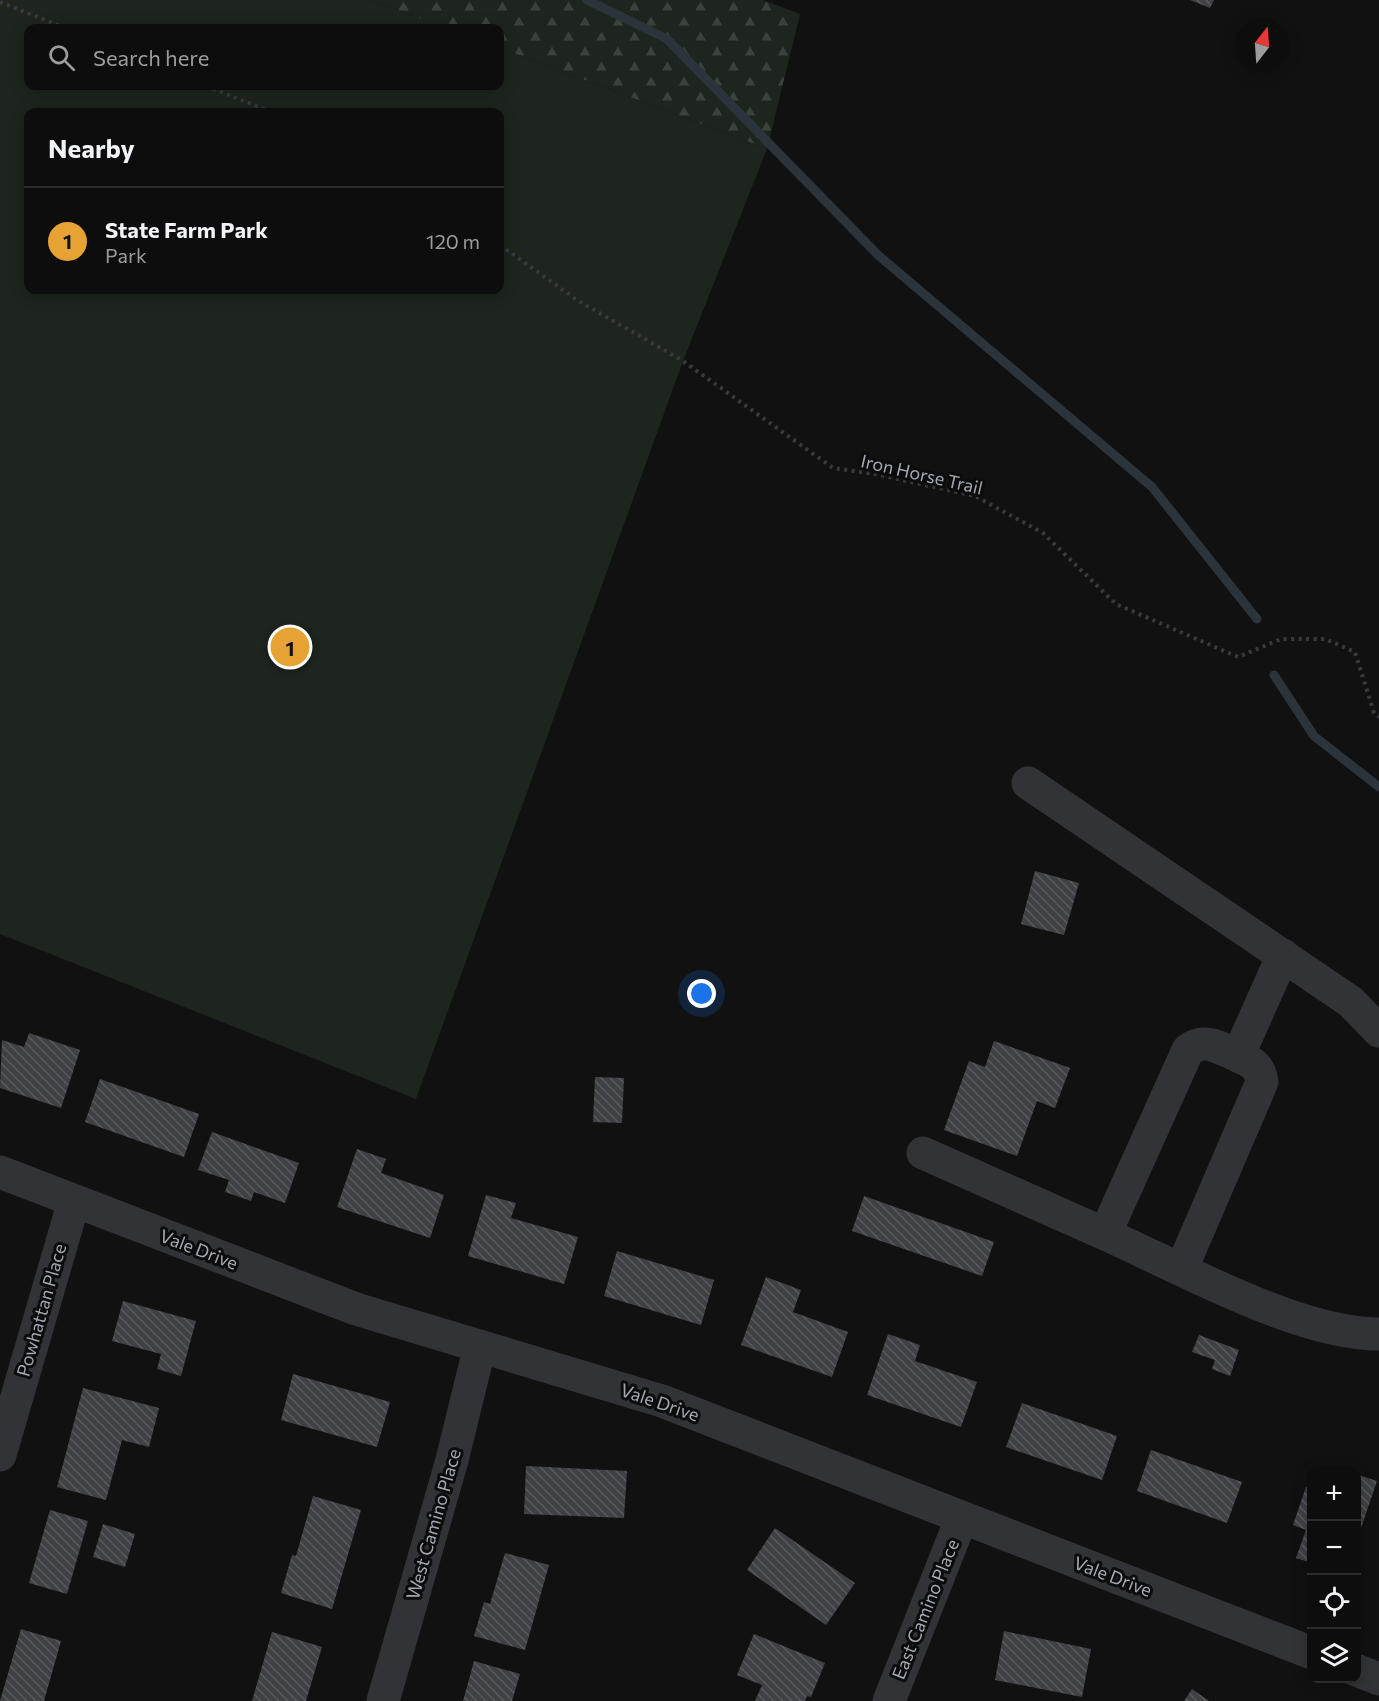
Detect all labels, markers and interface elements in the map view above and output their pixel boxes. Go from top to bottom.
north arrow [1235,18,1289,72]
search box [24,24,504,90]
icon: search [45,41,78,74]
text: Search here [93,44,209,71]
text: Nearby [48,132,135,163]
text: State Farm Park [105,216,268,243]
text: 1 [63,229,72,253]
text: 120 m [426,229,480,253]
text: Park [105,243,147,267]
street label: Iron Horse Trail [859,449,985,499]
pin: 1 [270,624,310,670]
your location [687,979,716,1008]
street label: Vale Drive [157,1224,241,1274]
street label: Powhattan Place [12,1241,70,1379]
street label: Vale Drive [618,1378,702,1426]
street label: West Camino Place [401,1446,465,1602]
map controls [1307,1467,1361,1683]
button: + [1307,1467,1361,1521]
button: − [1307,1521,1361,1575]
street label: East Camino Place [887,1536,963,1682]
street label: Vale Drive [1071,1551,1155,1601]
button: locate [1307,1575,1361,1629]
button: layers [1307,1629,1361,1683]

